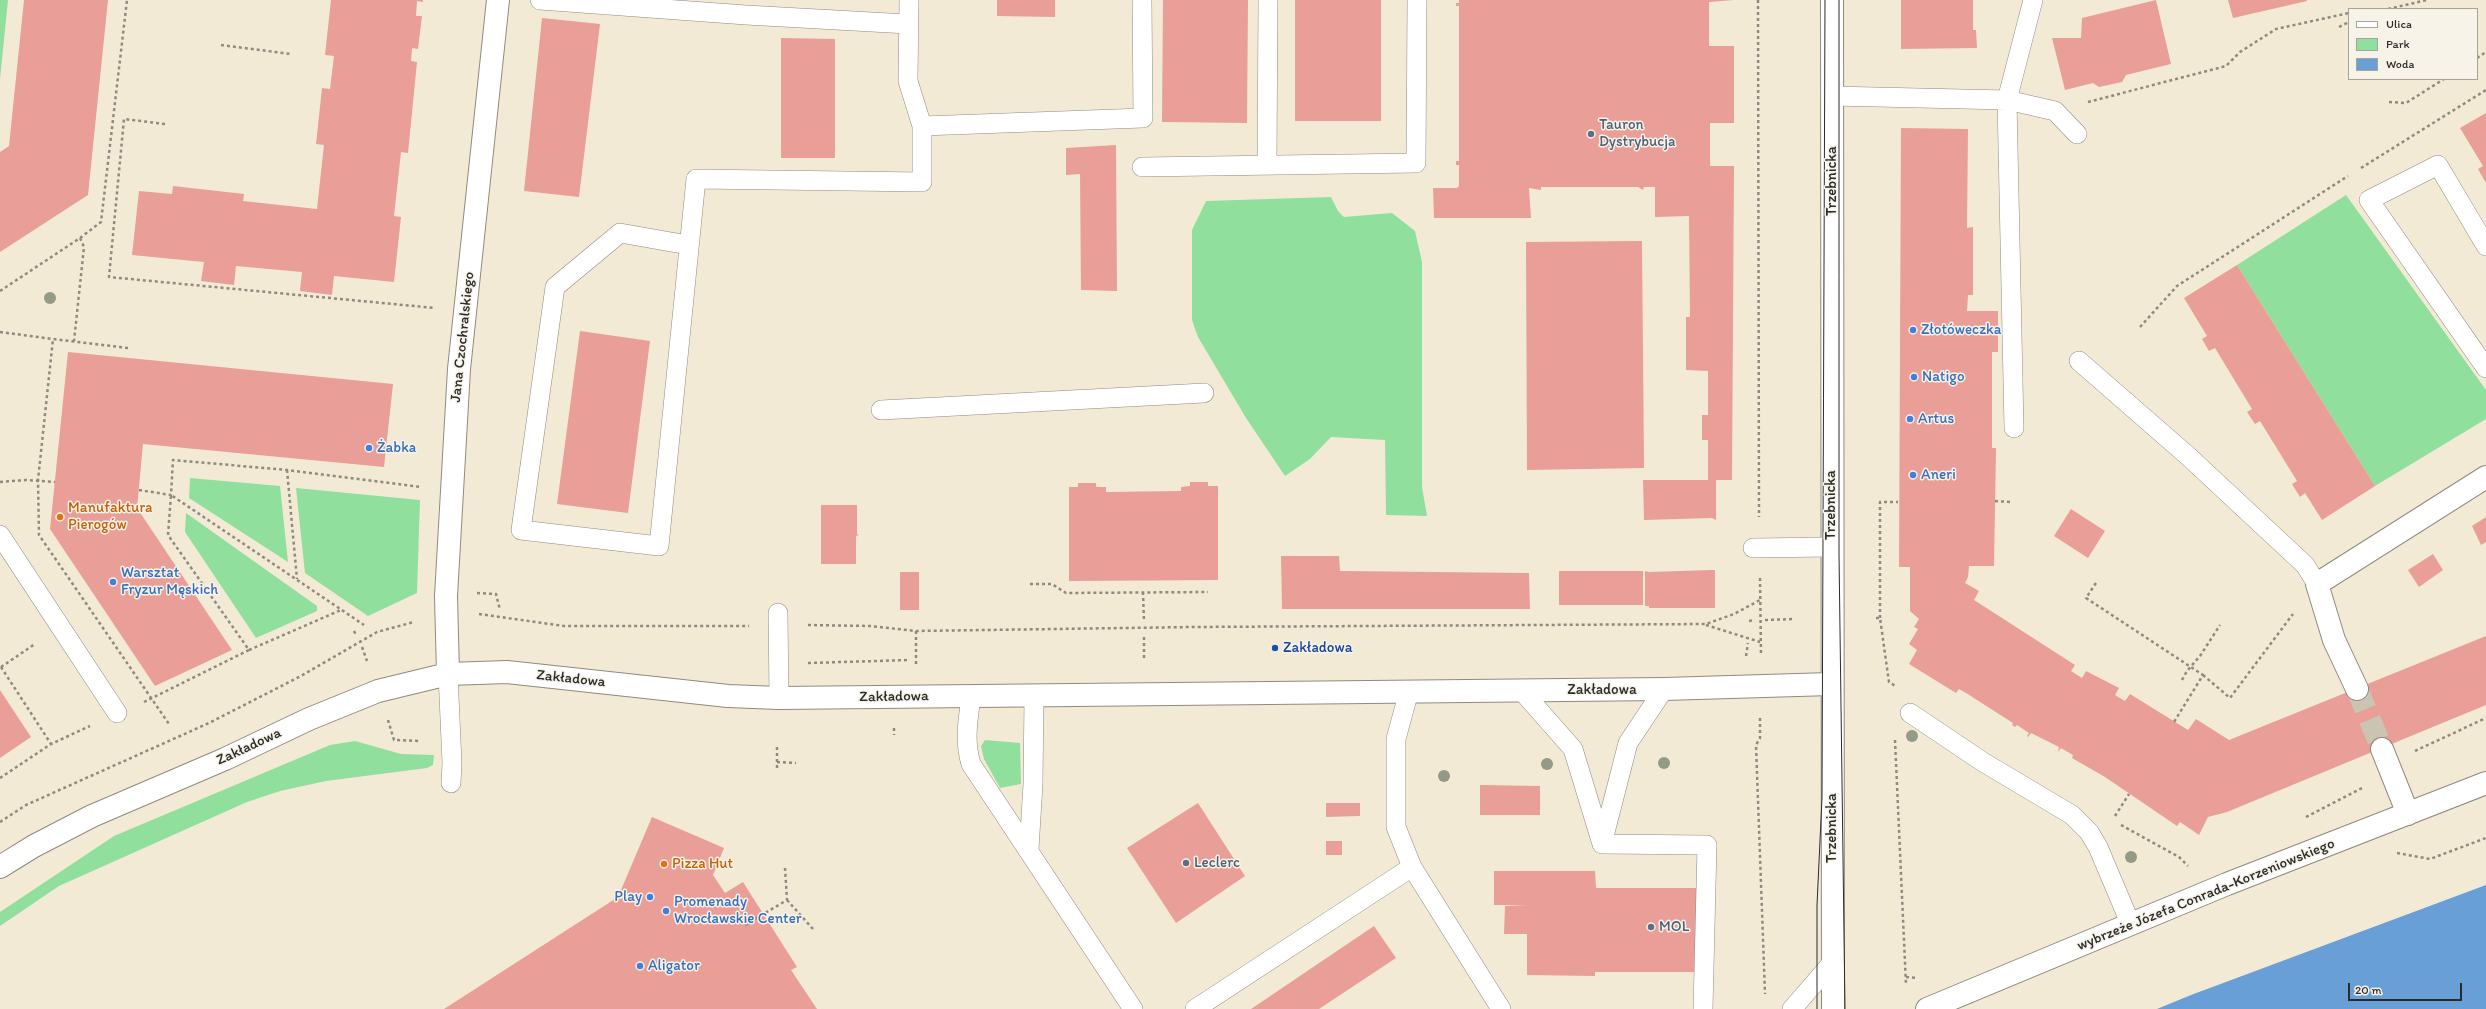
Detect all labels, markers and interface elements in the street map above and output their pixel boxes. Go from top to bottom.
legend [2348,8,2478,80]
text: Ulica [2386,17,2412,31]
text: Park [2386,37,2410,51]
text: Woda [2386,57,2415,71]
place label: Tauron Dystrybucja [1599,116,1675,151]
marker: Tauron Dystrybucja [1586,129,1596,139]
street label: Trzebnicka [1823,146,1841,216]
street label: Jana Czochralskiego [447,271,479,403]
place label: Złotóweczka [1921,321,2002,339]
marker: Złotóweczka [1908,325,1918,335]
place label: Natigo [1922,368,1965,386]
marker: Natigo [1909,372,1919,382]
place label: Artus [1918,410,1954,428]
marker: Artus [1905,414,1915,424]
place label: Żabka [377,439,416,457]
marker: Żabka [364,443,374,453]
place label: Aneri [1921,466,1956,484]
street label: Trzebnicka [1822,470,1840,540]
marker: Aneri [1908,470,1918,480]
place label: Manufaktura Pierogów [68,499,152,534]
marker: Manufaktura Pierogów [55,512,65,522]
place label: Warsztat Fryzur Męskich [121,564,218,599]
marker: Warsztat Fryzur Męskich [108,577,118,587]
place label: Zakładowa [1283,639,1352,657]
marker: Zakładowa [1270,643,1280,653]
street label: Zakładowa [536,666,606,692]
street label: Zakładowa [1567,681,1637,699]
street label: Zakładowa [859,687,929,707]
street label: Zakładowa [214,724,284,770]
street label: Trzebnicka [1823,793,1841,863]
street label: wybrzeże Józefa Conrada-Korzeniowskiego [2074,835,2338,955]
place label: Leclerc [1194,854,1240,872]
place label: Pizza Hut [672,855,733,873]
marker: Leclerc [1181,858,1191,868]
marker: Pizza Hut [659,859,669,869]
place label: Play [614,888,642,906]
marker: Play [645,892,655,902]
place label: Promenady Wrocławskie Center [674,893,802,928]
marker: Promenady Wrocławskie Center [661,906,671,916]
place label: MOL [1659,918,1689,936]
marker: MOL [1646,922,1656,932]
place label: Aligator [648,957,700,975]
marker: Aligator [635,961,645,971]
scale bar [2350,975,2464,1001]
text: 20 m [2355,983,2382,997]

